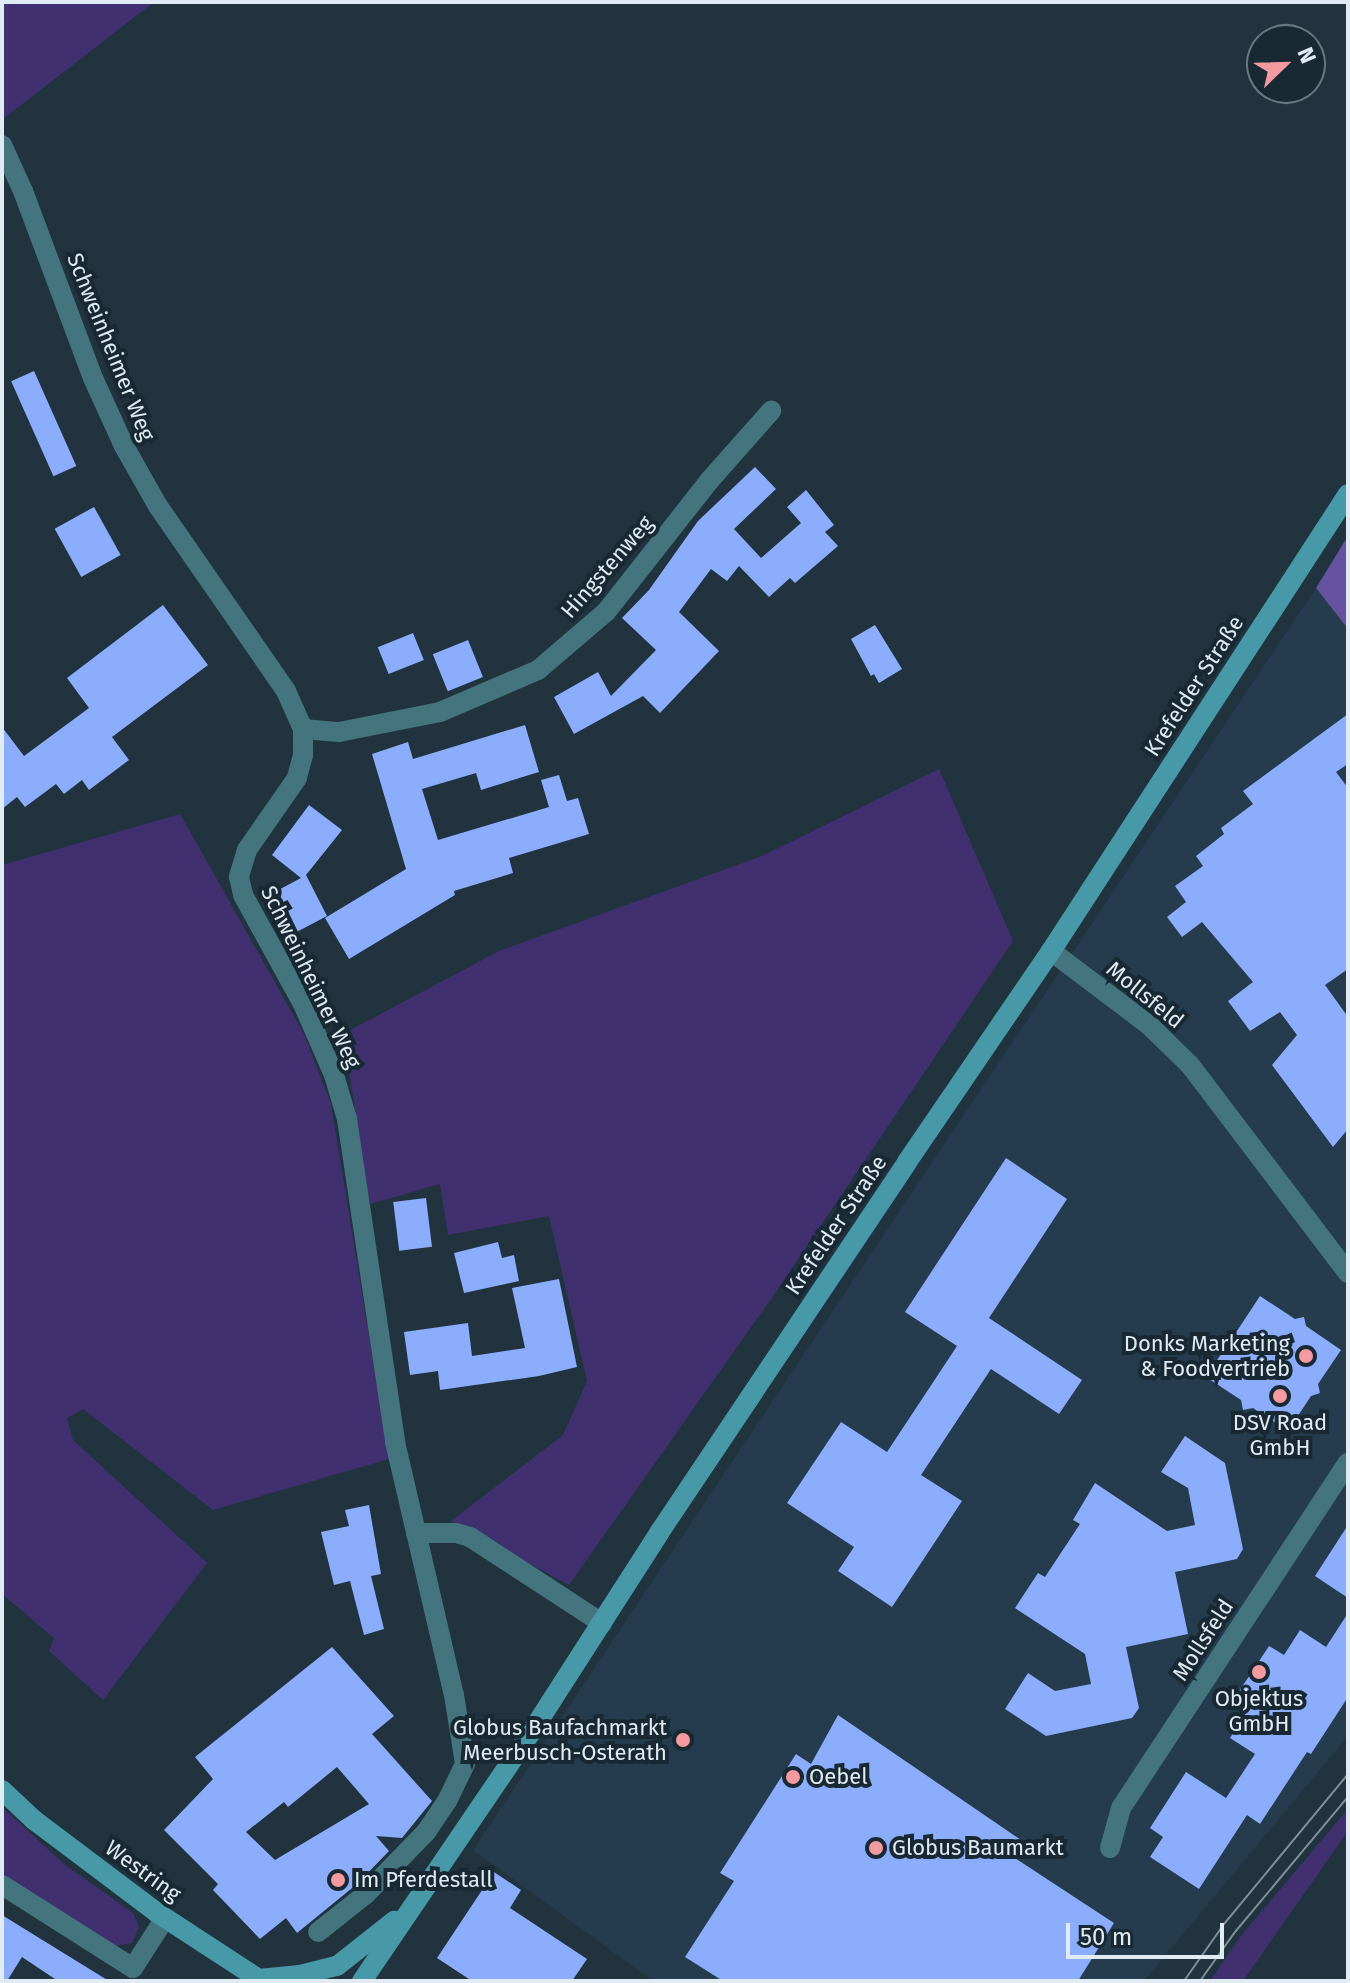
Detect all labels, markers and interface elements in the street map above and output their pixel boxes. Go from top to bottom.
north arrow [1246,24,1326,104]
text: N [1291,43,1322,67]
street label: Schweinheimer Weg [61,249,161,445]
street label: Hingstenweg [555,510,659,624]
street label: Krefelder Straße [1139,611,1249,761]
street label: Schweinheimer Weg [255,881,367,1073]
street label: Mollsfeld [1101,956,1189,1034]
street label: Krefelder Straße [780,1150,892,1300]
place label: Donks Marketing & Foodvertrieb [1124,1330,1290,1382]
marker: Donks Marketing & Foodvertrieb [1297,1347,1315,1365]
marker: DSV Road GmbH [1271,1387,1289,1405]
place label: DSV Road GmbH [1233,1409,1327,1460]
street label: Mollsfeld [1167,1594,1239,1686]
marker: Objektus GmbH [1250,1663,1268,1681]
place label: Objektus GmbH [1215,1685,1303,1736]
place label: Globus Baufachmarkt Meerbusch-Osterath [453,1714,667,1766]
marker: Globus Baufachmarkt Meerbusch-Osterath [674,1731,692,1749]
place label: Oebel [809,1764,868,1790]
marker: Oebel [784,1768,802,1786]
street label: Westring [100,1835,186,1907]
place label: Globus Baumarkt [892,1835,1064,1861]
marker: Globus Baumarkt [867,1839,885,1857]
place label: Im Pferdestall [354,1867,493,1893]
marker: Im Pferdestall [329,1871,347,1889]
scale bar [1070,1907,1228,1957]
text: 50 m [1080,1923,1132,1951]

